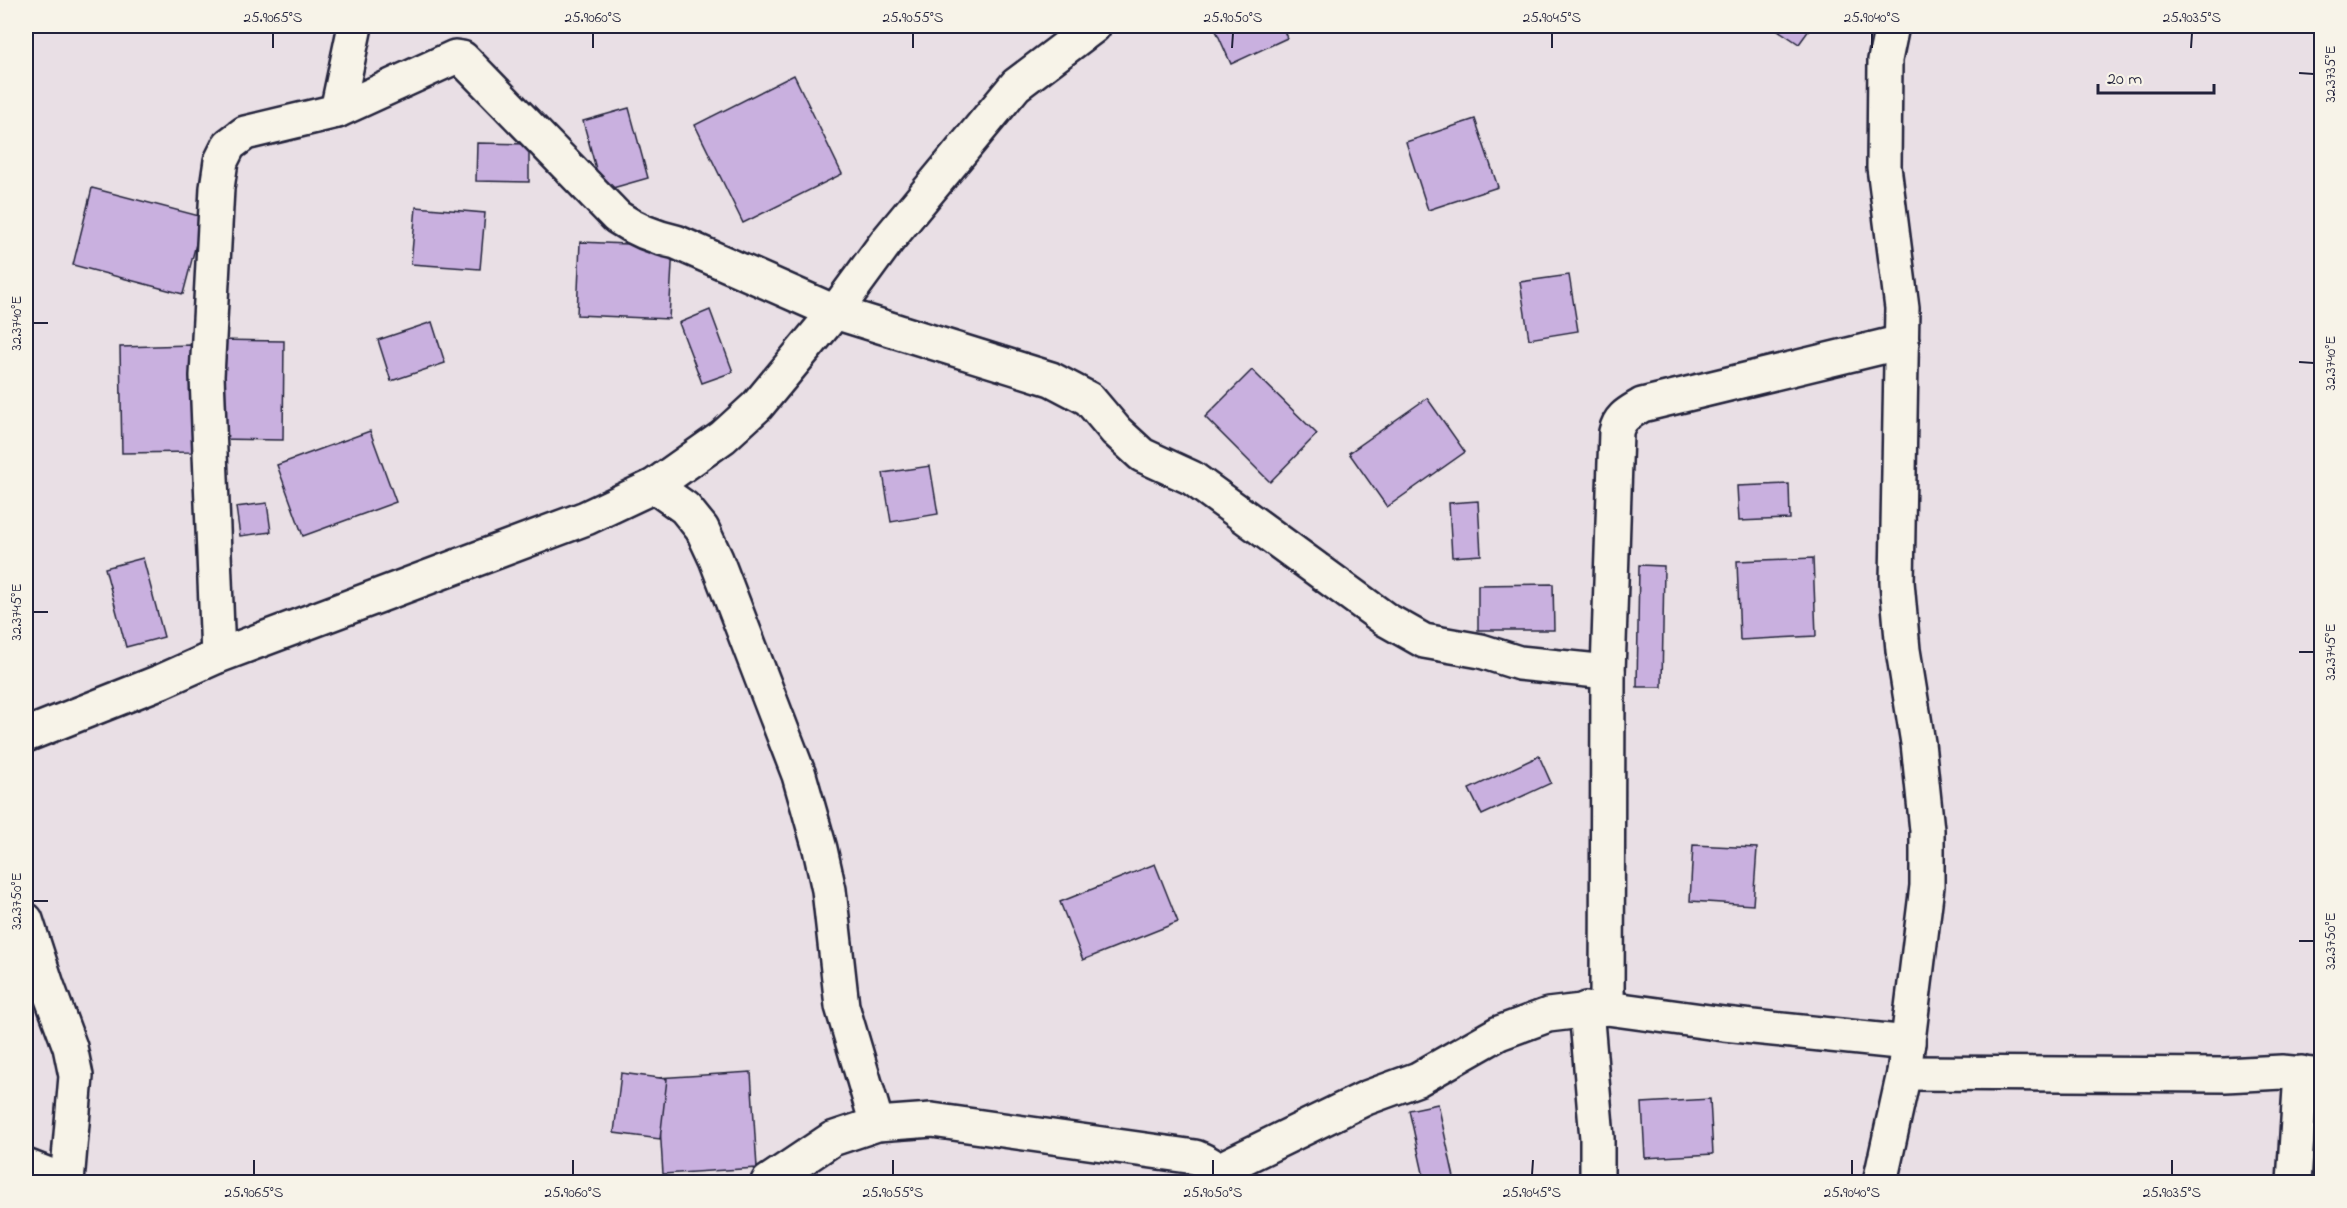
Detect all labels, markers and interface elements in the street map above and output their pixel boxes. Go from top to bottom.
text: 25.9065°S [244,7,303,29]
text: 25.9060°S [565,7,622,29]
text: 25.9055°S [883,7,944,29]
text: 25.9050°S [1204,7,1263,29]
text: 25.9045°S [1523,7,1582,29]
text: 25.9040°S [1844,7,1901,29]
text: 25.9035°S [2163,7,2222,29]
text: 32.3735°E [2320,46,2342,102]
scale bar [2098,57,2214,95]
text: 20 m [2107,67,2142,93]
text: 32.3740°E [6,296,28,350]
text: 32.3740°E [2320,336,2342,390]
text: 32.3745°E [6,584,28,640]
text: 32.3745°E [2320,624,2342,680]
text: 32.3750°E [6,872,28,930]
text: 32.3750°E [2320,912,2342,970]
text: 25.9065°S [225,1182,284,1204]
text: 25.9060°S [545,1182,602,1204]
text: 25.9055°S [863,1182,924,1204]
text: 25.9050°S [1184,1182,1243,1204]
text: 25.9045°S [1503,1182,1562,1204]
text: 25.9040°S [1824,1182,1881,1204]
text: 25.9035°S [2143,1182,2202,1204]

